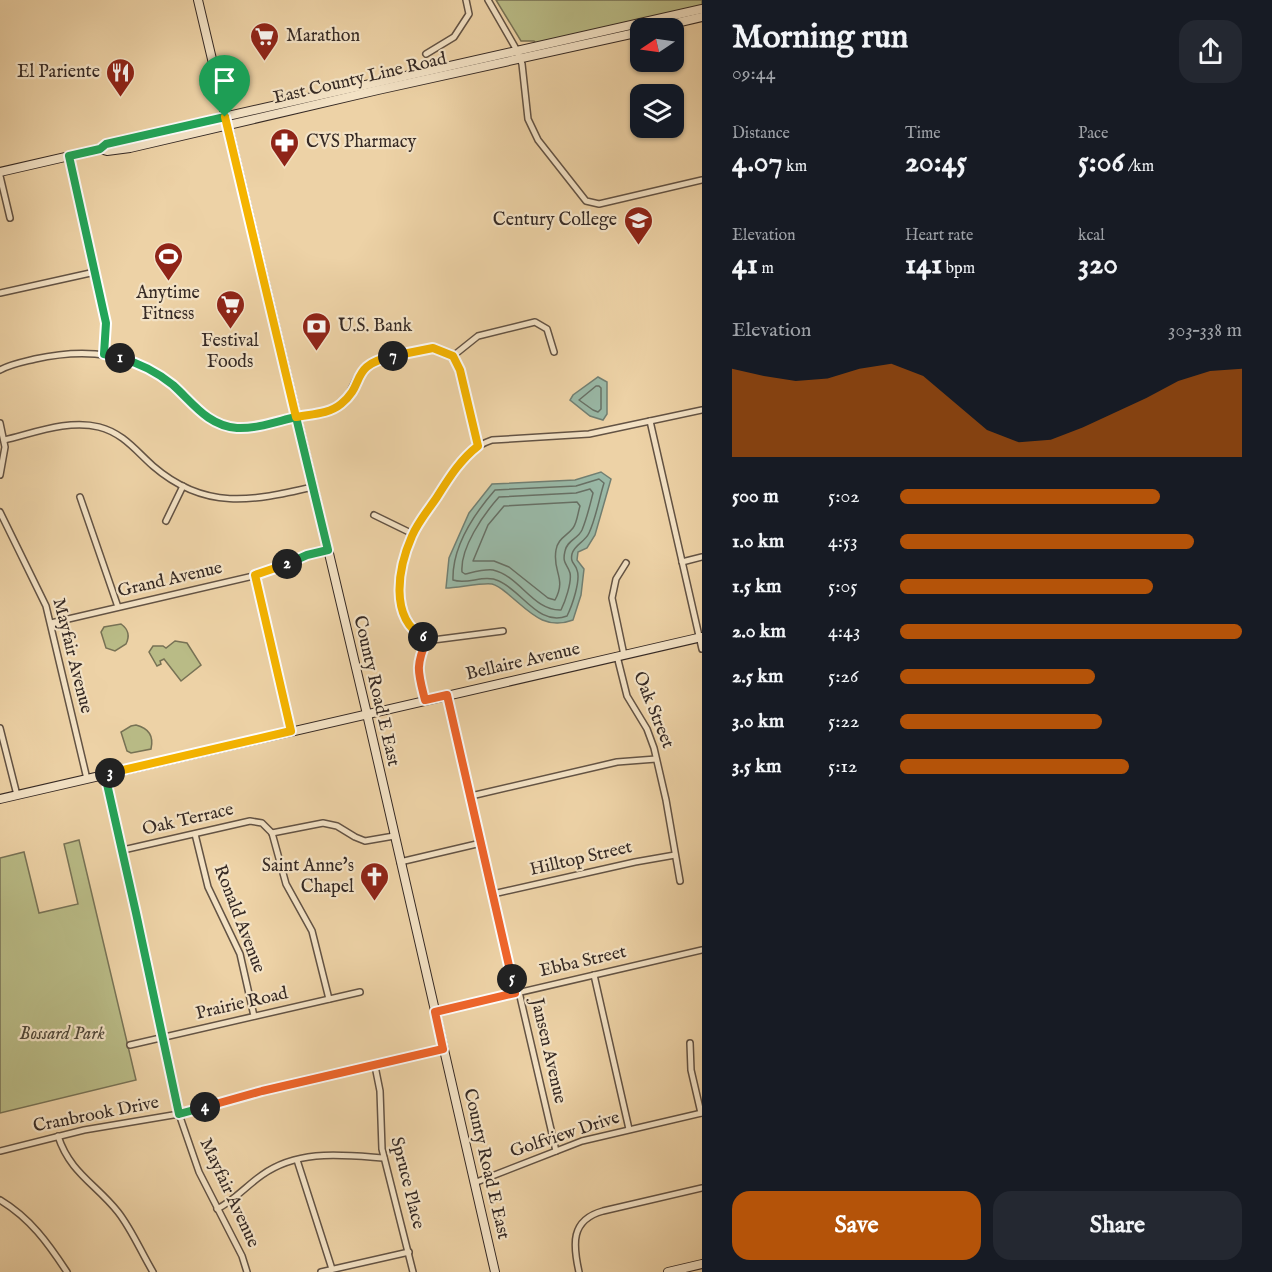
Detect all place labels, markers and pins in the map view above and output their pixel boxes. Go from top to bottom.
supermarket icon: Marathon [249,20,281,62]
place label: Marathon [286,25,360,48]
pin [199,55,250,117]
restaurant icon: El Pariente [105,56,137,98]
place label: El Pariente [17,61,100,84]
pharmacy icon: CVS Pharmacy [269,126,301,168]
place label: CVS Pharmacy [306,131,417,154]
school or university icon: Century College [622,204,654,246]
place label: Century College [493,209,617,232]
sports icon: Anytime Fitness [152,240,184,282]
place label: Anytime Fitness [135,282,200,326]
supermarket icon: Festival Foods [214,288,246,330]
bank icon: U.S. Bank [301,310,333,352]
place label: U.S. Bank [338,315,413,338]
place label: Festival Foods [201,330,259,374]
pin: 7 [378,341,408,371]
pin: 1 [105,343,135,373]
pin: 2 [272,549,302,579]
pin: 6 [408,622,438,652]
pin: 3 [95,758,125,788]
place label: Saint Anne's Chapel [262,855,354,899]
church icon: Saint Anne's Chapel [359,860,391,902]
pin: 5 [497,964,527,994]
pin: 4 [190,1092,220,1122]

